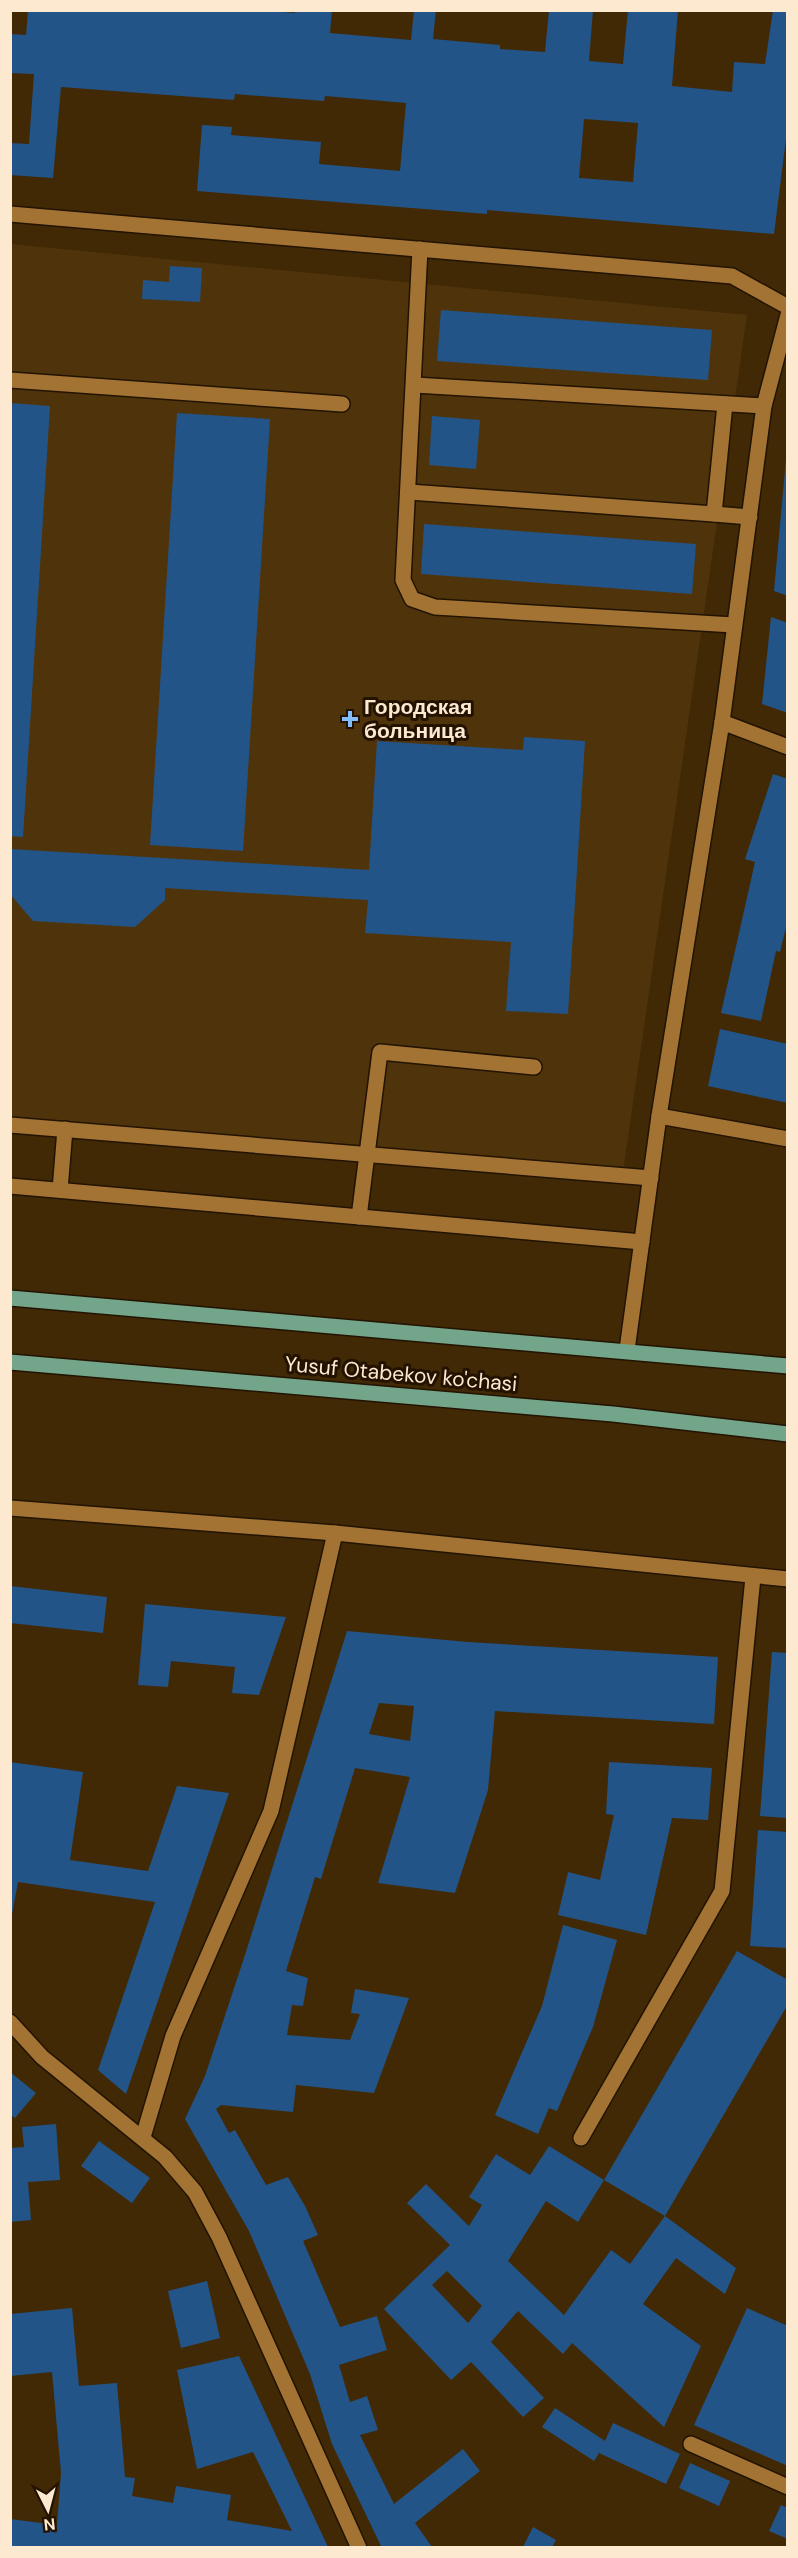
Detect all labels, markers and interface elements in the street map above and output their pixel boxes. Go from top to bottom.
place label: Городская больница [364,693,472,745]
marker: Городская больница [341,710,359,728]
street label: Yusuf Otabekov ko'chasi [284,1350,518,1398]
north arrow [18,2480,78,2540]
text: N [43,2513,56,2535]

